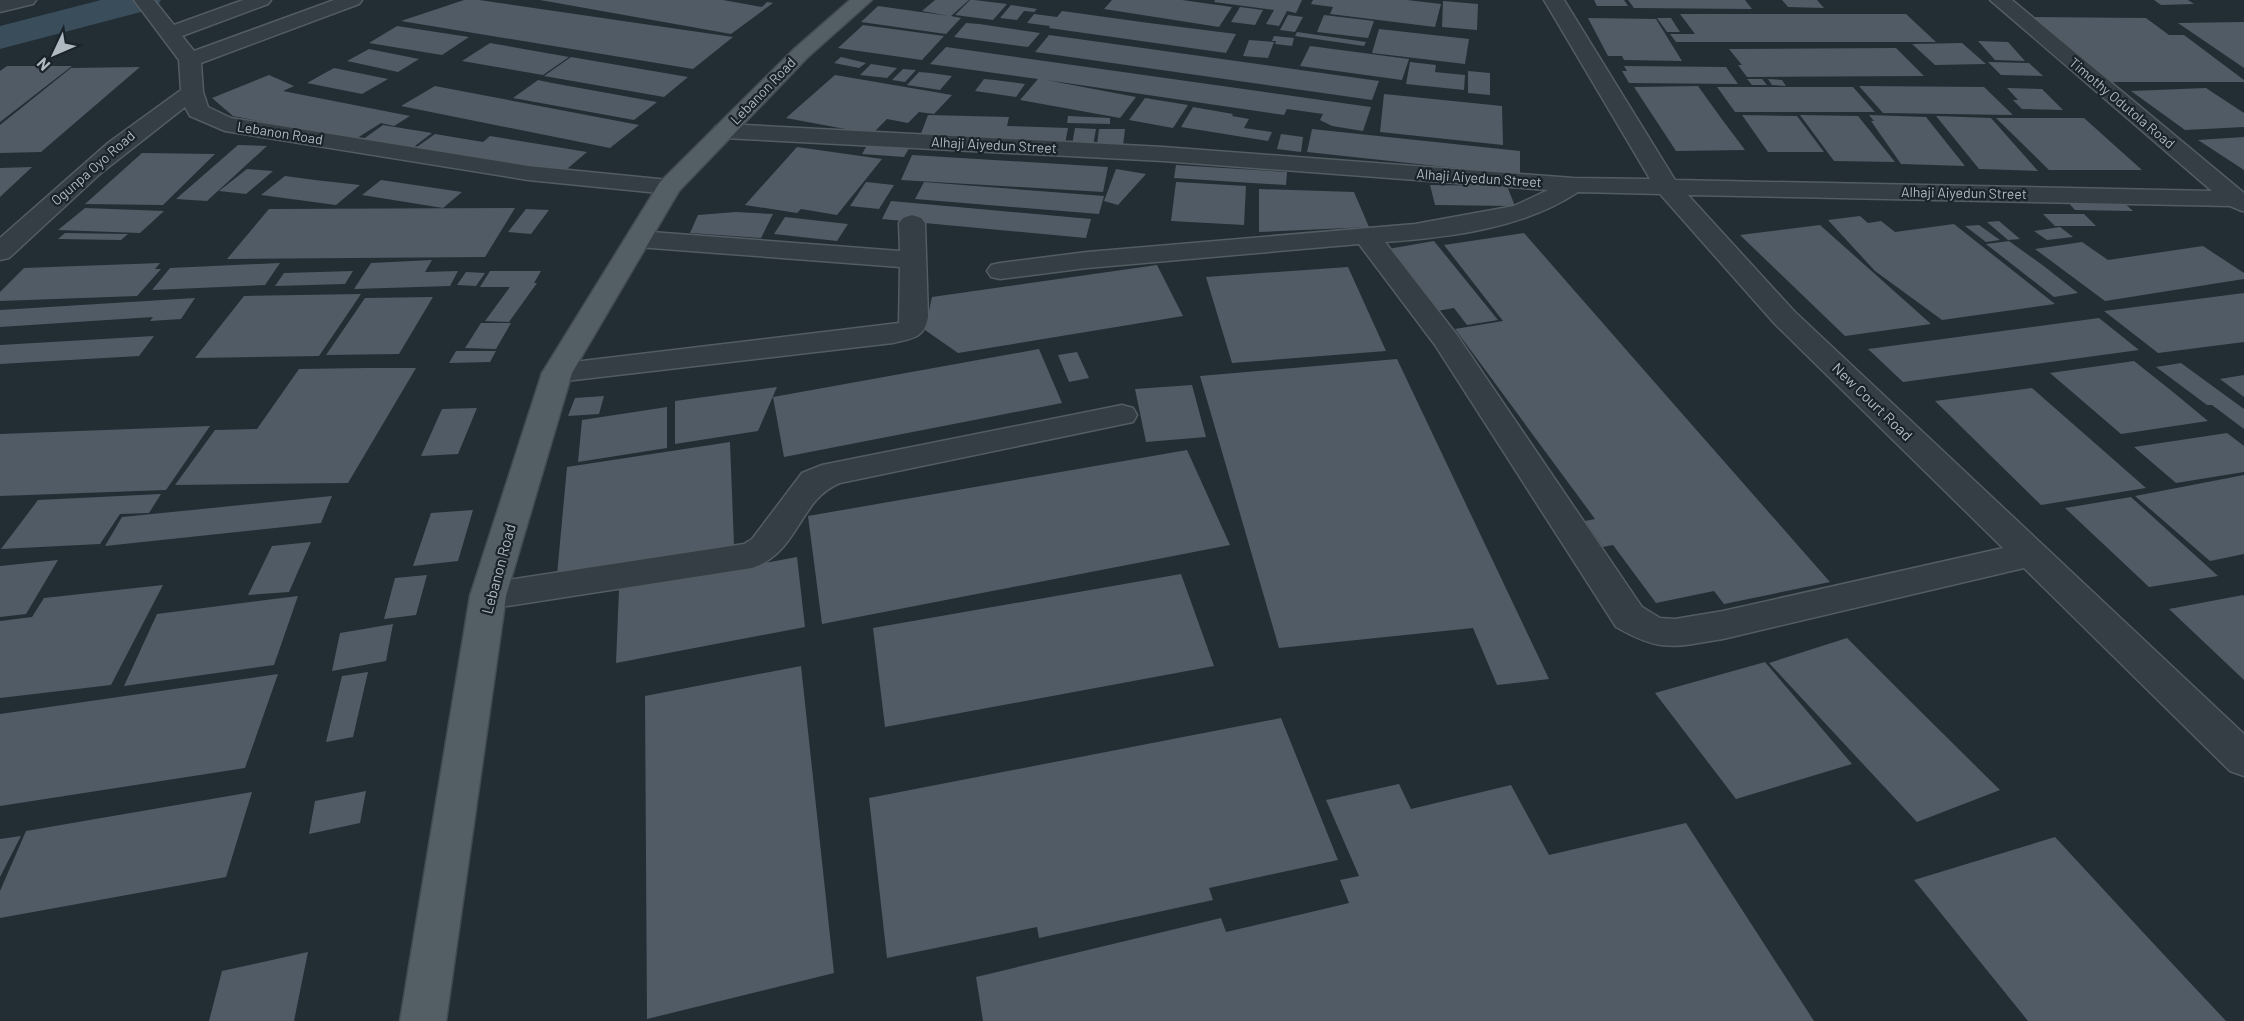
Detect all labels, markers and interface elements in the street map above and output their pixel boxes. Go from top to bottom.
north arrow [24,24,84,84]
street label: Timothy Odutola Road [2066,53,2179,152]
text: N [32,54,53,75]
street label: Lebanon Road [726,54,799,128]
street label: Lebanon Road [236,117,324,148]
street label: Ogunpa Oyo Road [47,127,138,209]
street label: Alhaji Aiyedun Street [931,133,1057,156]
street label: Alhaji Aiyedun Street [1416,165,1542,190]
street label: Alhaji Aiyedun Street [1901,183,2027,202]
street label: New Court Road [1829,359,1916,444]
street label: Lebanon Road [477,522,519,616]

